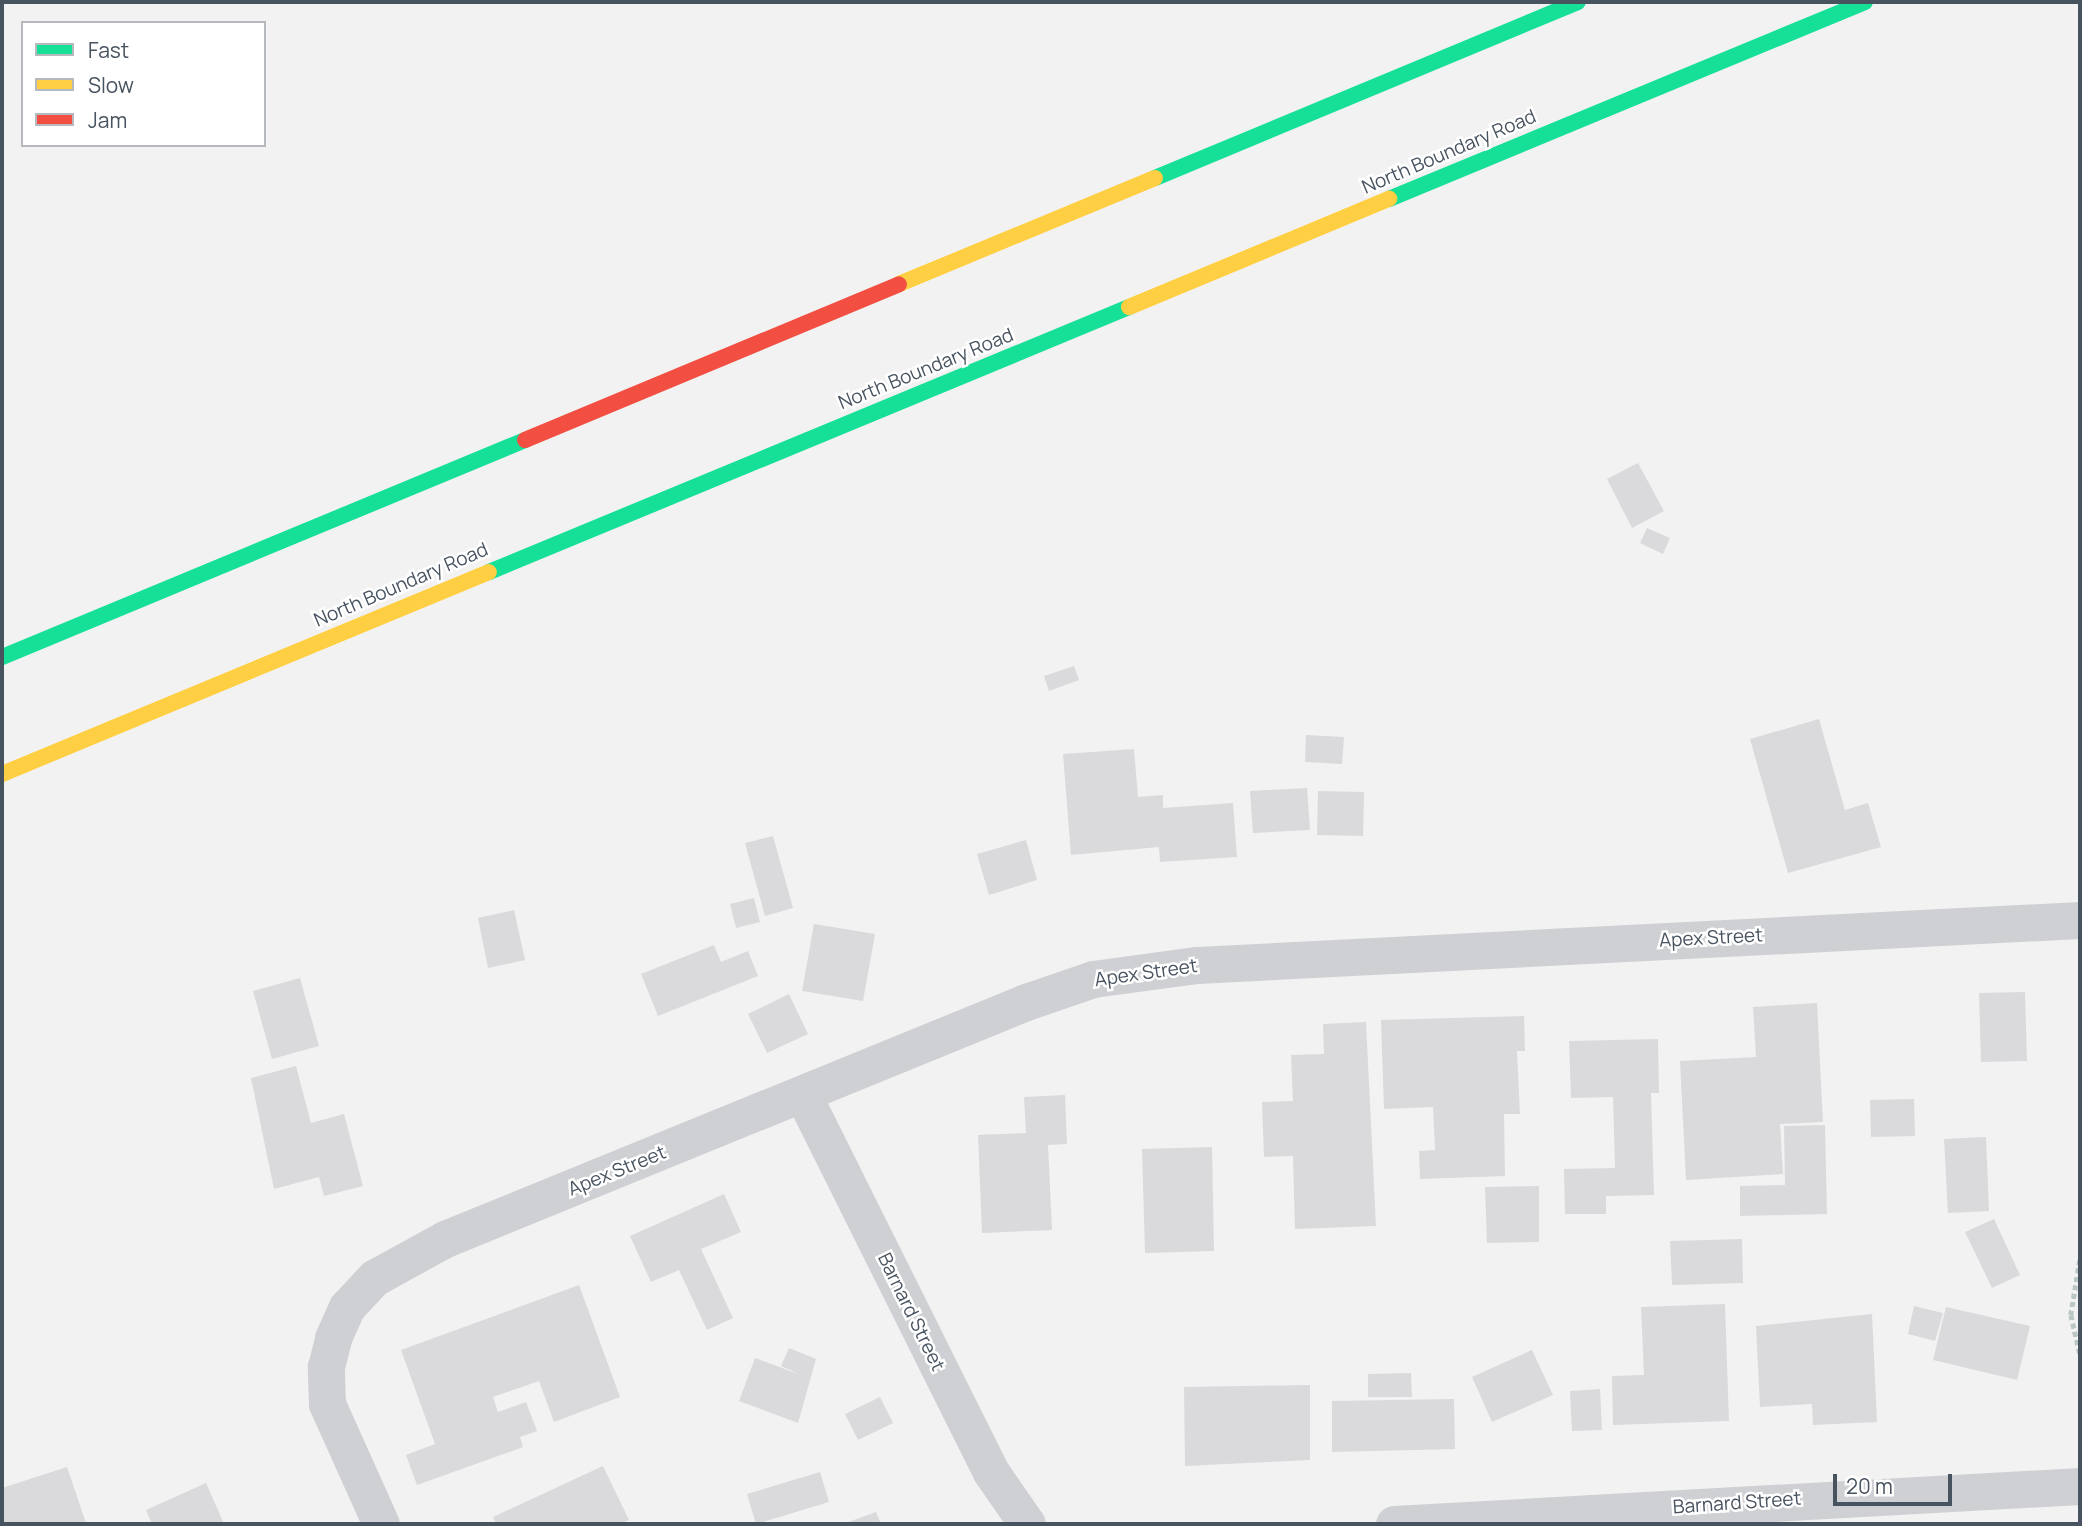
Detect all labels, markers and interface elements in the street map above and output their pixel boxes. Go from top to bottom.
legend [21,21,266,147]
text: Fast [88,36,129,64]
text: Slow [88,71,134,99]
street label: North Boundary Road [1359,105,1539,199]
text: Jam [88,106,127,134]
street label: North Boundary Road [835,323,1017,415]
street label: North Boundary Road [311,538,491,632]
street label: Apex Street [1659,924,1763,952]
street label: Apex Street [1093,954,1199,992]
street label: Apex Street [565,1141,669,1201]
street label: Barnard Street [873,1249,949,1375]
scale bar [1837,1460,1956,1504]
text: 20 m [1846,1472,1893,1500]
street label: Barnard Street [1672,1487,1802,1519]

